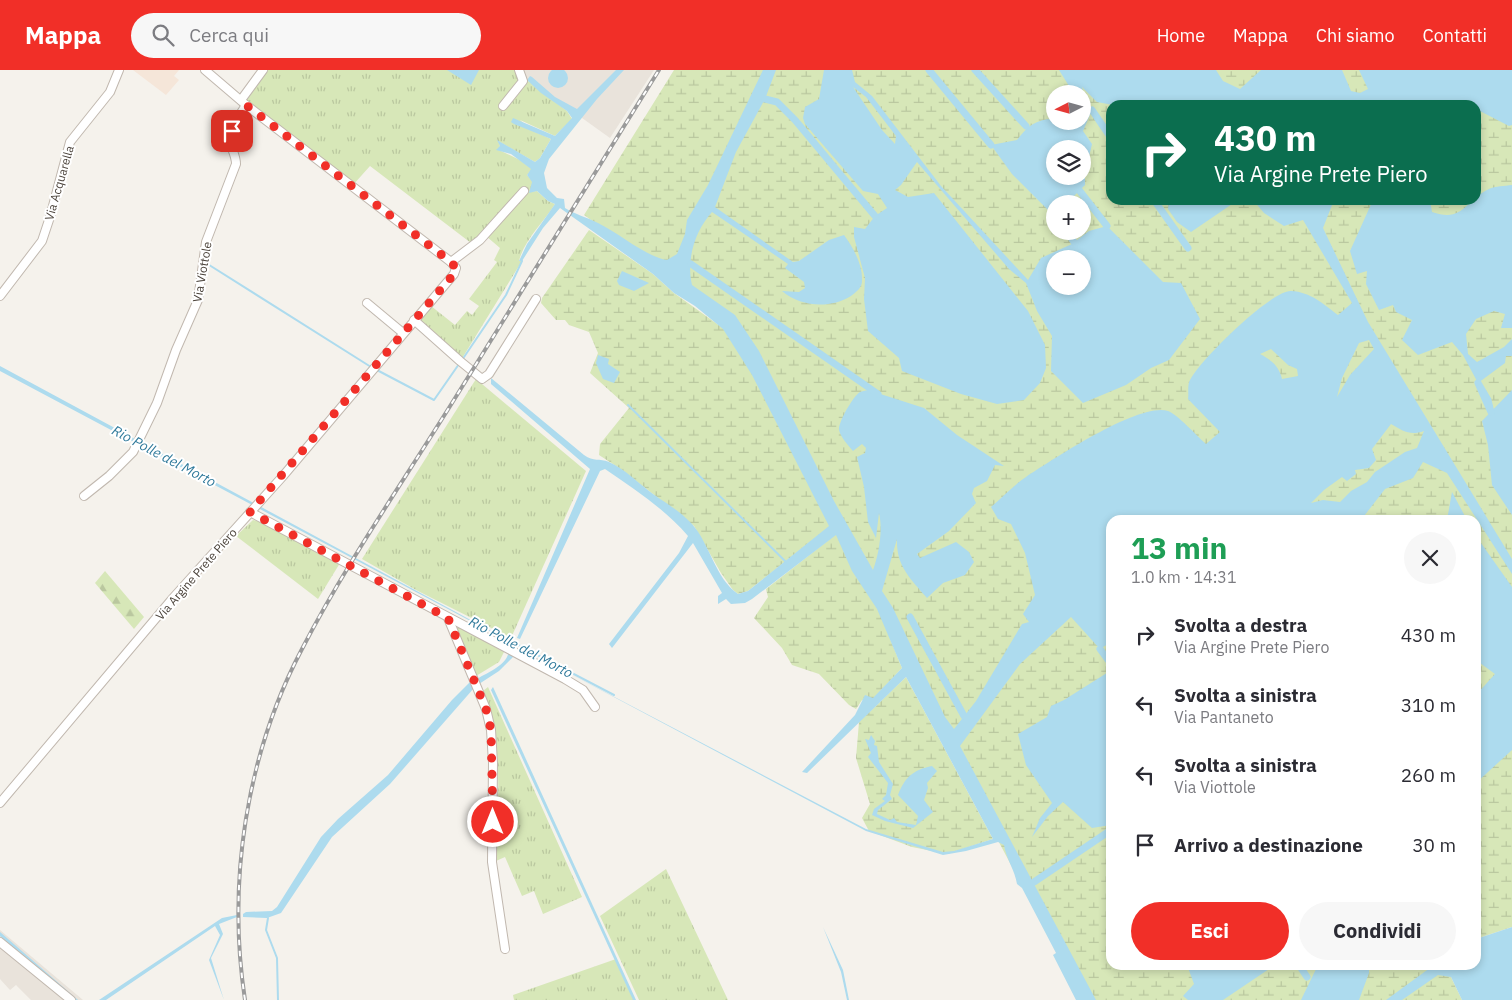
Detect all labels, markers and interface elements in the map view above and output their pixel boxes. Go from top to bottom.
search box [131,13,481,58]
text: Mappa [25,19,101,51]
icon: search [149,21,177,49]
text: Cerca qui [189,23,269,47]
text: Home [1157,24,1205,47]
text: Mappa [1233,24,1288,47]
text: Chi siamo [1316,24,1395,47]
text: Contatti [1423,24,1487,47]
north arrow [1046,85,1091,130]
map controls [1046,85,1091,295]
pin [211,110,253,152]
text: 430 m [1214,115,1317,161]
icon: arrive [218,117,246,145]
icon: right [1131,120,1196,185]
button: layers [1046,140,1091,185]
street label: Via Acquarella [41,143,77,222]
text: Via Argine Prete Piero [1214,159,1428,188]
button: + [1046,195,1091,240]
street label: Via Viottole [189,240,215,304]
button: − [1046,250,1091,295]
water label: Rio Polle del Morto [109,421,219,491]
street label: Via Argine Prete Piero [152,525,240,623]
text: 13 min [1131,528,1227,567]
button: close [1404,532,1456,584]
text: 1.0 km · 14:31 [1131,567,1237,587]
water label: Rio Polle del Morto [466,612,576,682]
text: Svolta a destra [1174,613,1307,637]
icon: right [1131,621,1159,649]
text: 430 m [1401,623,1456,647]
text: Via Argine Prete Piero [1174,637,1329,657]
text: Svolta a sinistra [1174,683,1317,707]
icon: left [1131,691,1159,719]
text: 310 m [1401,693,1456,717]
text: Via Pantaneto [1174,707,1274,727]
text: Svolta a sinistra [1174,753,1317,777]
icon: left [1131,761,1159,789]
text: 260 m [1401,763,1456,787]
text: Via Viottole [1174,777,1256,797]
position arrow [466,795,518,847]
icon: arrive [1131,831,1159,859]
text: Arrivo a destinazione [1174,833,1363,857]
text: 30 m [1412,833,1456,857]
button: Esci [1131,902,1289,960]
button: Condividi [1299,902,1456,960]

